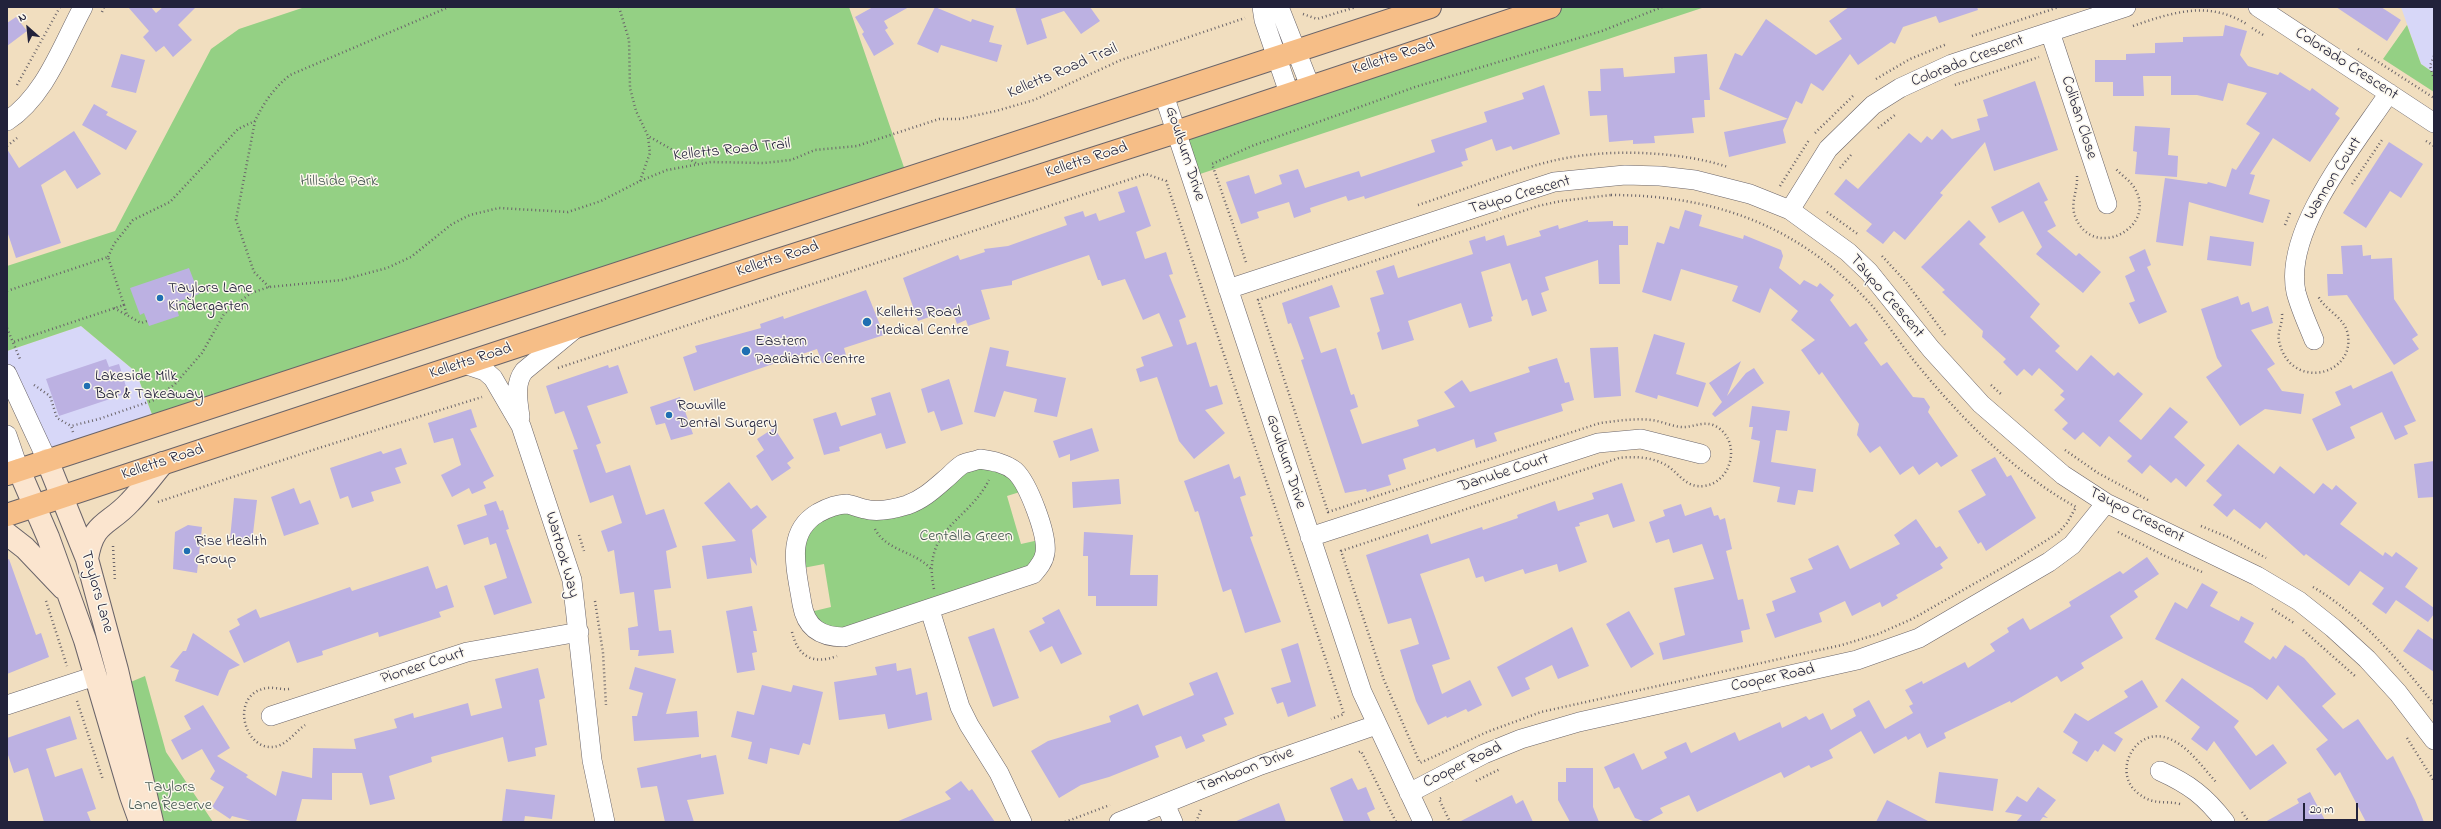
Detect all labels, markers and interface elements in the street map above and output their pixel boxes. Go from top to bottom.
north arrow [8,8,48,48]
text: N [16,8,29,26]
street label: Colorado Crescent [2291,25,2401,105]
street label: Colorado Crescent [1909,32,2027,92]
street label: Kelletts Road [1351,36,1437,80]
street label: Kelletts Road Trail [1005,40,1121,104]
street label: Coliban Close [2056,74,2100,162]
street label: Goulburn Drive [1160,104,1208,204]
street label: Wannon Court [2301,134,2367,224]
street label: Kelletts Road Trail [673,135,791,167]
street label: Kelletts Road [1044,139,1130,183]
park label: Hillside Park [300,172,378,192]
street label: Taupo Crescent [1467,172,1573,220]
street label: Kelletts Road [735,238,821,282]
street label: Taupo Crescent [1844,251,1928,343]
place label: Taylors Lane Kindergarten [168,279,252,317]
marker: Taylors Lane Kindergarten [155,293,165,303]
place label: Kelletts Road Medical Centre [876,303,969,341]
marker: Kelletts Road Medical Centre [861,316,873,328]
place label: Eastern Paediatric Centre [755,332,865,370]
street label: Kelletts Road [428,340,514,384]
marker: Eastern Paediatric Centre [740,345,752,357]
place label: Lakeside Milk Bar & Takeaway [95,367,203,405]
marker: Lakeside Milk Bar & Takeaway [82,381,92,391]
place label: Rowville Dental Surgery [677,396,777,434]
marker: Rowville Dental Surgery [664,410,674,420]
street label: Goulburn Drive [1261,412,1309,512]
street label: Kelletts Road [120,441,206,485]
street label: Danube Court [1457,450,1551,498]
street label: Taupo Crescent [2085,484,2187,548]
street label: Wartook Way [540,510,582,600]
park label: Centalla Green [919,527,1013,547]
place label: Rise Health Group [195,532,267,570]
marker: Rise Health Group [182,546,192,556]
street label: Taylors Lane [75,549,117,635]
street label: Pioneer Court [379,644,467,690]
street label: Cooper Road [1729,661,1817,697]
street label: Cooper Road [1421,739,1505,793]
street label: Tamboon Drive [1196,744,1296,798]
park label: Taylors Lane Reserve [128,778,212,816]
scale bar [2305,795,2360,821]
text: 20 m [2310,801,2333,819]

